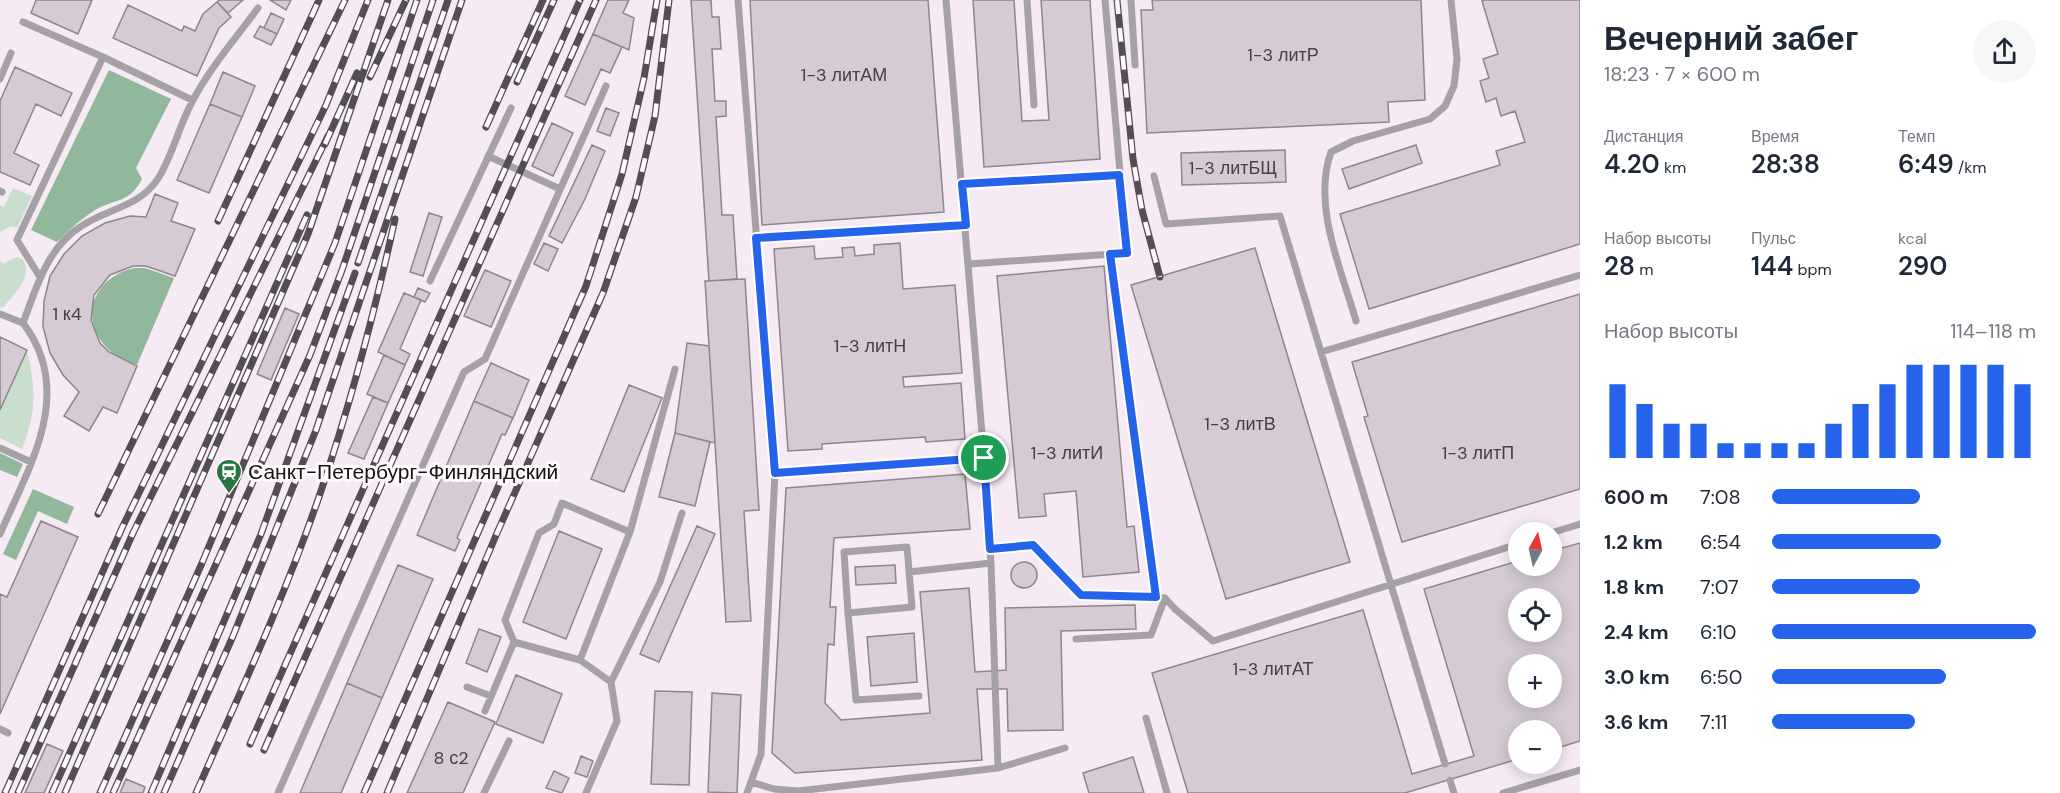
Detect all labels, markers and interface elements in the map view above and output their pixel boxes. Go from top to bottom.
text: Вечерний забег [1604,17,1858,60]
button: share [1973,20,2036,83]
house number: 1-3 литР [1247,43,1319,67]
text: 18:23 · 7 × 600 m [1604,61,1760,87]
house number: 1-3 литАМ [801,63,887,87]
text: Дистанция [1604,126,1683,147]
text: Время [1751,126,1799,147]
text: Темп [1898,126,1935,147]
text: 4.20 [1604,147,1660,181]
text: 28:38 [1751,147,1820,181]
text: 6:49 [1898,147,1954,181]
house number: 1-3 литБЩ [1189,156,1277,180]
text: km [1660,157,1686,178]
text: /km [1954,157,1987,178]
text: Набор высоты [1604,228,1711,249]
text: Пульс [1751,228,1796,249]
text: kcal [1898,228,1927,249]
text: 28 [1604,249,1635,283]
text: 144 [1751,249,1793,283]
text: 290 [1898,249,1947,283]
text: m [1635,259,1654,280]
text: bpm [1793,259,1832,280]
house number: 1 к4 [52,302,82,326]
text: Набор высоты [1604,318,1738,344]
text: 114–118 m [1950,318,2036,344]
house number: 1-3 литН [834,334,906,358]
house number: 1-3 литВ [1204,412,1276,436]
pin [958,432,1009,483]
icon: arrive [967,441,1000,474]
house number: 1-3 литИ [1031,441,1103,465]
house number: 1-3 литП [1442,441,1514,465]
station icon: Санкт-Петербург-Финляндский [214,457,244,495]
place label: Санкт-Петербург-Финляндский [248,458,558,486]
text: 600 m [1604,484,1668,510]
text: 7:08 [1700,484,1741,510]
north arrow [1508,522,1562,576]
map controls [1508,522,1562,774]
text: 1.2 km [1604,529,1663,555]
text: 6:54 [1700,529,1741,555]
text: 1.8 km [1604,574,1664,600]
text: 7:07 [1700,574,1739,600]
button: locate [1508,588,1562,642]
text: 2.4 km [1604,619,1669,645]
text: 6:10 [1700,619,1737,645]
button: + [1508,654,1562,708]
house number: 1-3 литАТ [1232,657,1314,681]
text: 3.0 km [1604,664,1669,690]
text: 6:50 [1700,664,1742,690]
text: 3.6 km [1604,709,1668,735]
text: 7:11 [1700,709,1727,735]
button: − [1508,720,1562,774]
house number: 8 с2 [433,746,469,770]

